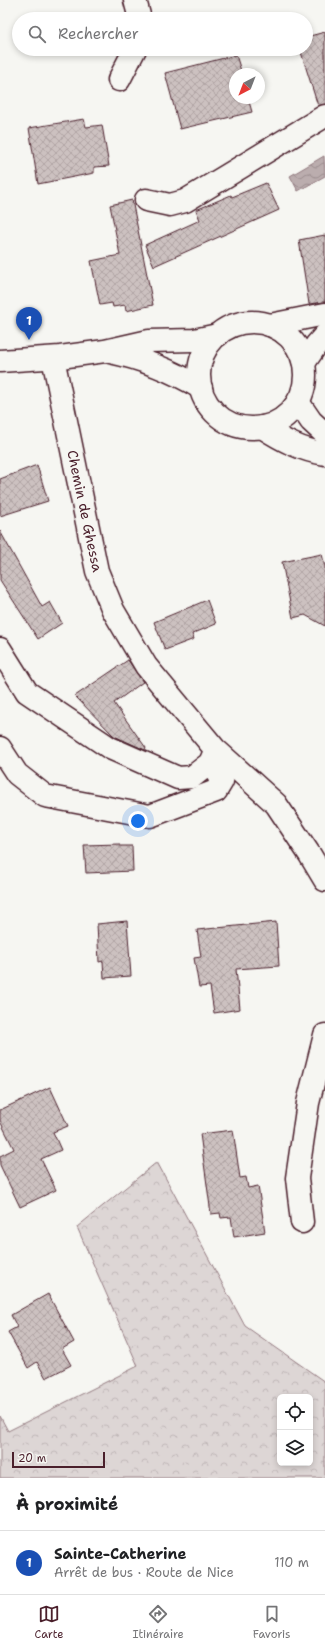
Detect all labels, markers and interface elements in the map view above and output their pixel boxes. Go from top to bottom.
search box [12,12,313,56]
icon: search [26,23,48,45]
text: Rechercher [58,24,139,44]
north arrow [229,68,265,104]
pin: 1 [16,307,42,340]
street label: Chemin de Ghessa [63,448,107,574]
your location [128,811,148,831]
map controls [277,1394,313,1466]
button: locate [277,1394,313,1430]
button: layers [277,1430,313,1466]
scale bar [12,1450,105,1469]
text: 20 m [18,1451,46,1466]
text: À proximité [16,1493,118,1515]
text: Sainte-Catherine [54,1544,186,1564]
text: 1 [26,1554,32,1571]
text: 110 m [274,1554,309,1571]
text: Arrêt de bus · Route de Nice [54,1564,234,1581]
tab: Carte [35,1603,63,1642]
tab: Itinéraire [133,1603,184,1642]
tab: Favoris [253,1603,290,1642]

